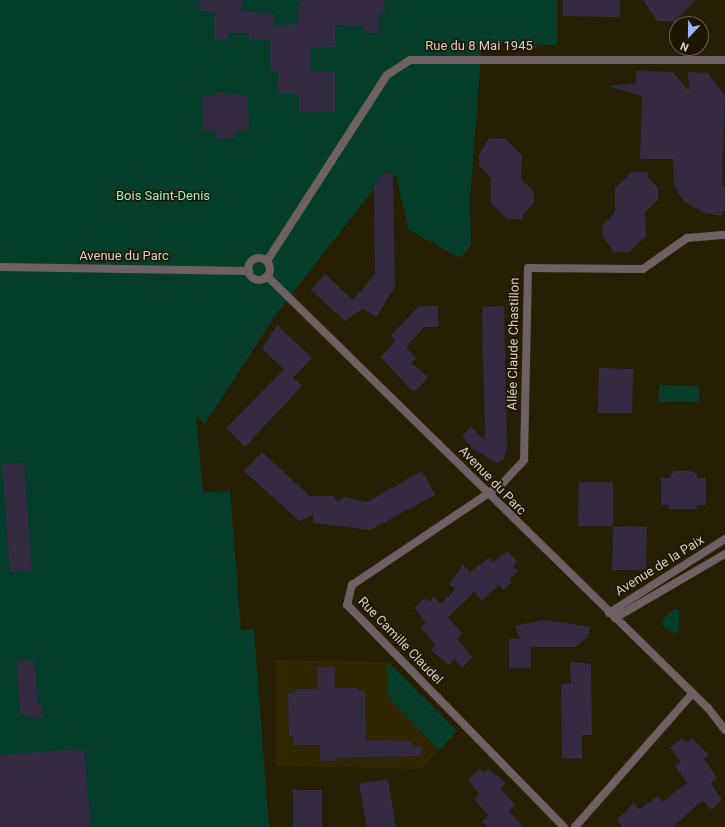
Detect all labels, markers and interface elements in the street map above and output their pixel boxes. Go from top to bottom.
north arrow [669,16,709,56]
street label: Rue du 8 Mai 1945 [425,38,533,54]
text: N [679,39,691,54]
park label: Bois Saint-Denis [116,188,210,204]
street label: Avenue du Parc [79,248,169,264]
street label: Allée Claude Chastillon [505,277,523,411]
street label: Avenue du Parc [455,443,529,519]
street label: Avenue de la Paix [613,533,707,599]
street label: Rue Camille Claudel [354,594,446,688]

